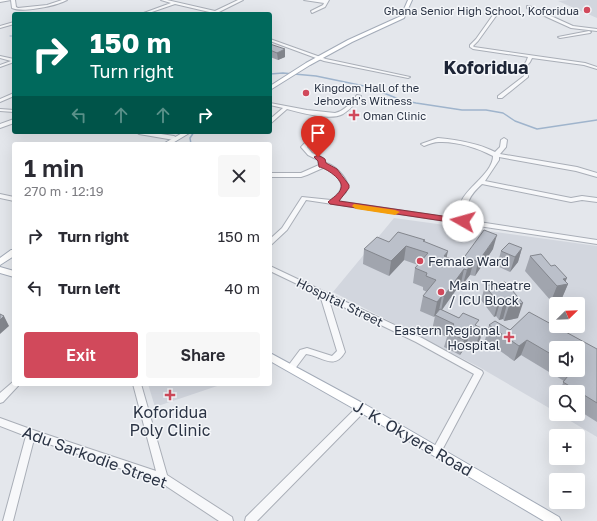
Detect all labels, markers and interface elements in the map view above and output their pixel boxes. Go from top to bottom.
place label: Ghana Senior High School, Koforidua [384,4,579,17]
marker: Ghana Senior High School, Koforidua [582,5,592,15]
text: 150 m [90,26,171,59]
icon: right [24,28,76,80]
district label: Koforidua [444,56,528,78]
text: Turn right [90,60,174,82]
place label: Kingdom Hall of the Jehovah's Witness [314,81,419,107]
marker: Kingdom Hall of the Jehovah's Witness [301,88,311,98]
icon: left [68,104,90,126]
icon: ahead [110,104,132,126]
icon: ahead [152,104,174,126]
icon: right [194,104,216,126]
marker: Oman Clinic [348,109,360,121]
place label: Oman Clinic [363,109,426,122]
pin [301,116,335,157]
icon: arrive [307,122,329,144]
text: 1 min [24,153,84,182]
button: close [218,155,260,197]
text: 270 m · 12:19 [24,183,104,199]
position arrow [442,200,484,242]
icon: right [24,225,46,247]
text: Turn right [58,227,129,245]
text: 150 m [218,227,260,245]
place label: Female Ward [428,253,509,269]
marker: Female Ward [415,256,425,266]
street label: Hospital Street [294,274,386,330]
icon: left [24,277,46,299]
place label: Main Theatre / ICU Block [449,277,531,308]
text: Turn left [58,279,120,297]
text: 40 m [225,279,260,297]
marker: Main Theatre / ICU Block [436,287,446,297]
north arrow [549,297,585,333]
map controls [549,297,585,509]
place label: Eastern Regional Hospital [394,322,500,353]
marker: Eastern Regional Hospital [503,331,515,343]
button: Exit [24,332,138,378]
button: Share [146,332,260,378]
button: sound [549,341,585,377]
button: search [549,385,585,421]
marker: Koforidua Poly Clinic [164,389,176,401]
street label: J. K. Okyere Road [350,396,476,480]
place label: Koforidua Poly Clinic [130,402,211,440]
street label: Adu Sarkodie Street [20,421,170,493]
button: + [549,429,585,465]
button: − [549,473,585,509]

